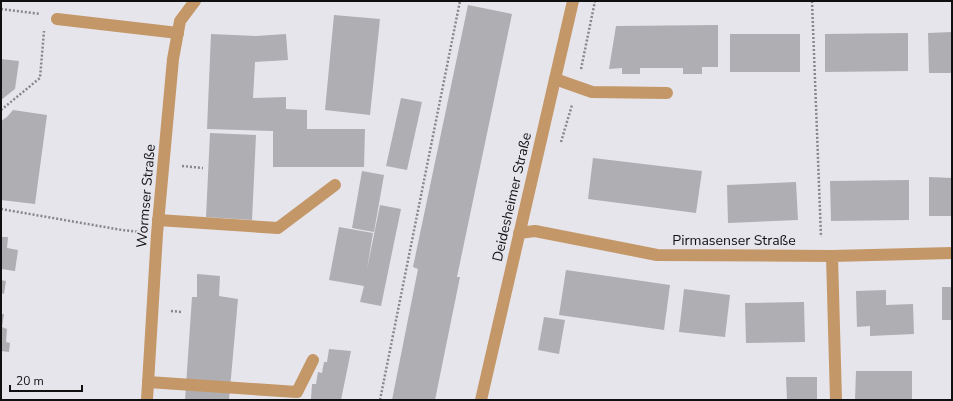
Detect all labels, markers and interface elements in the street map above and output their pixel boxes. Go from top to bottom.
street label: Deidesheimer Straße [488,131,536,263]
street label: Wormser Straße [132,143,160,249]
street label: Pirmasenser Straße [672,231,796,250]
scale bar [10,367,82,393]
text: 20 m [16,373,44,389]

